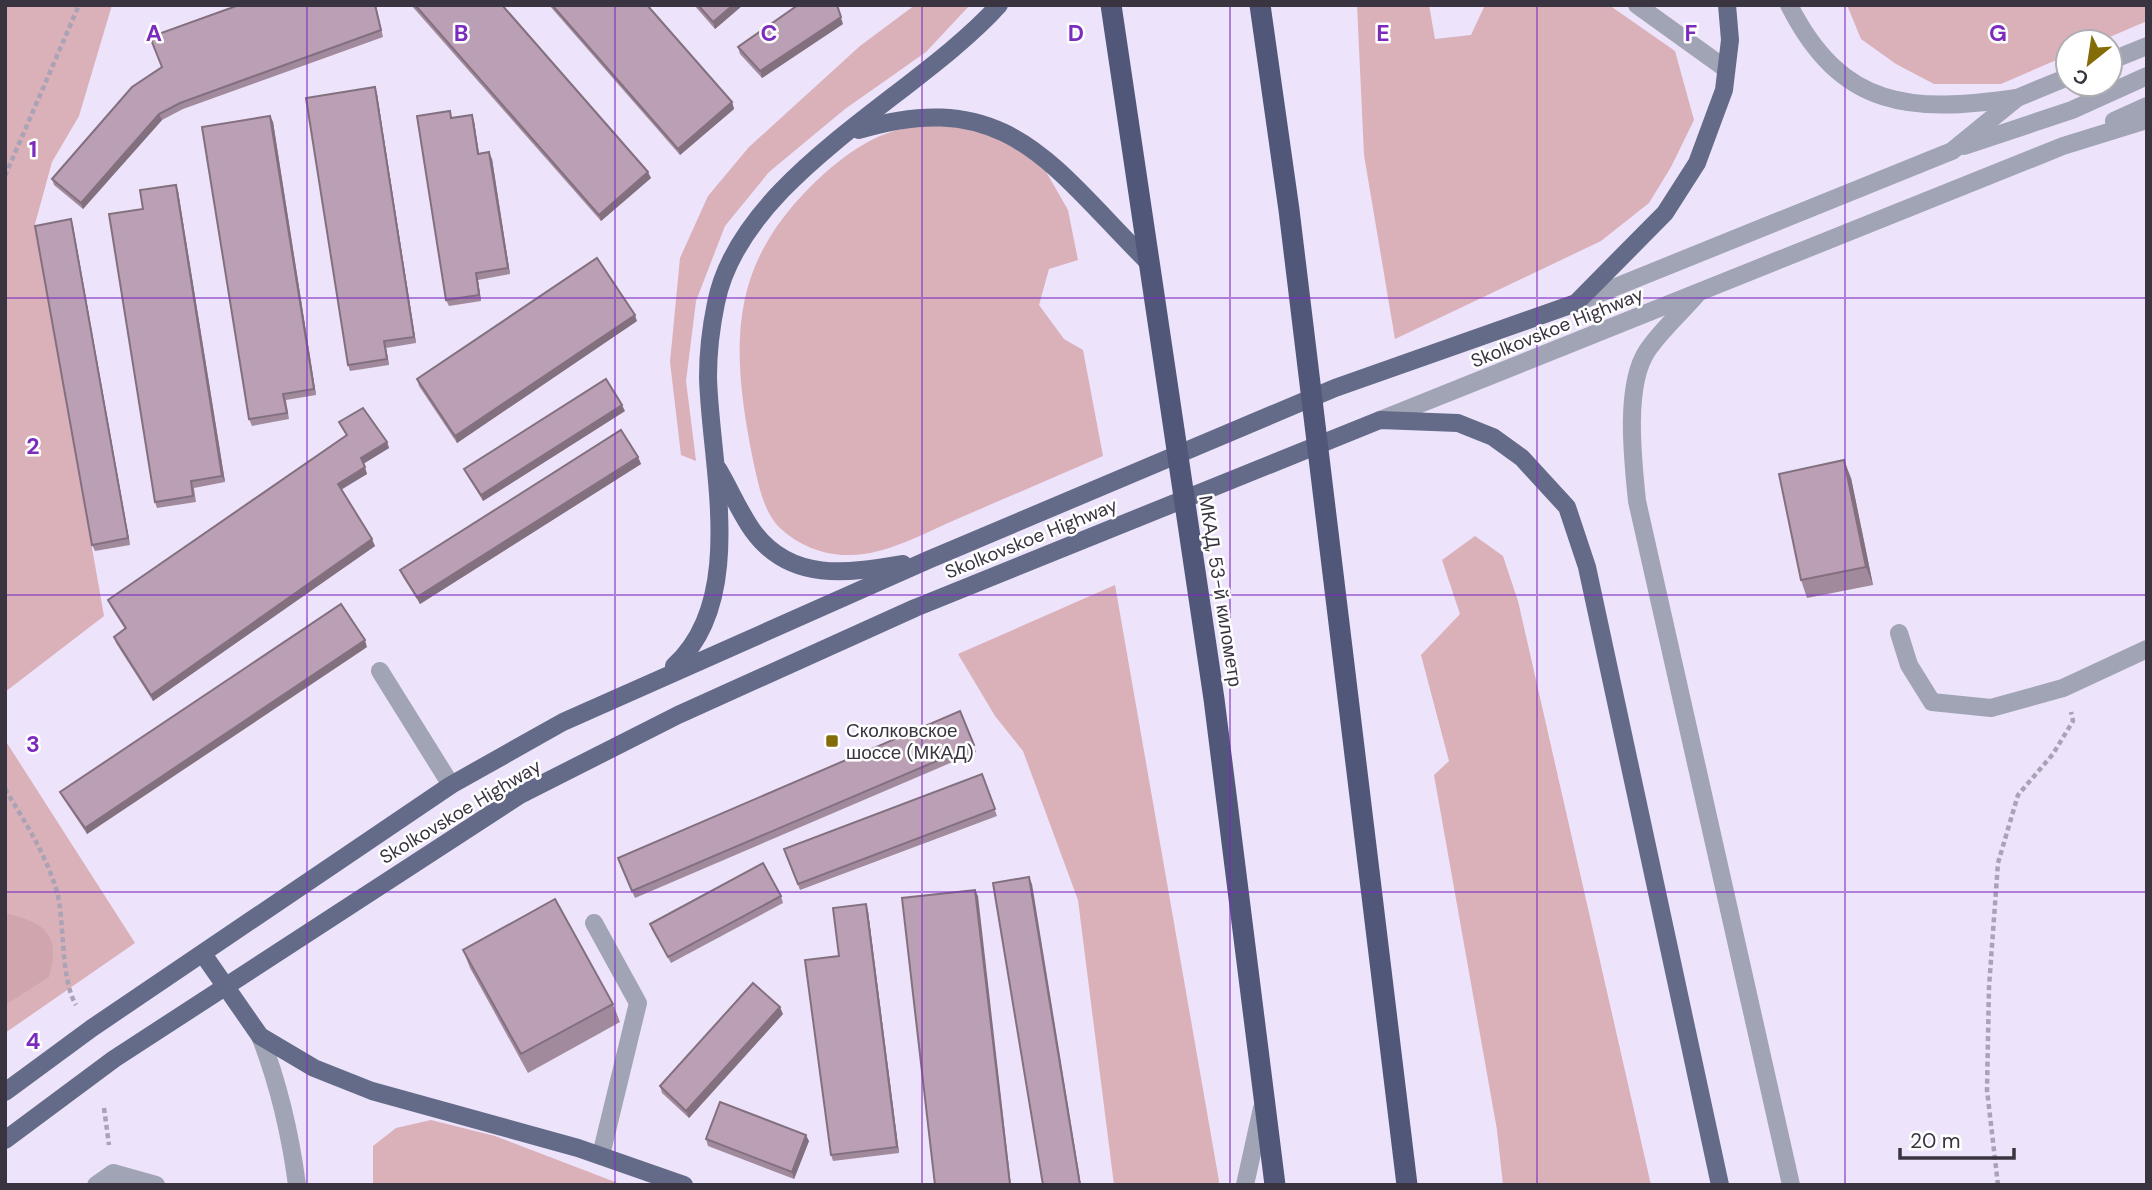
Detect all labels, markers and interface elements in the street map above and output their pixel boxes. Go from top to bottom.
text: A [146,18,162,48]
text: B [454,18,468,48]
text: C [761,18,777,48]
text: D [1068,18,1084,48]
text: E [1376,18,1390,48]
text: F [1685,18,1698,48]
text: G [1989,18,2007,48]
north arrow [2054,28,2124,98]
text: С [2068,63,2093,92]
text: 1 [29,134,37,164]
street label: Skolkovskoe Highway [1467,281,1648,374]
text: 2 [26,431,40,461]
street label: Skolkovskoe Highway [941,492,1122,585]
street label: МКАД, 53-й километр [1193,494,1248,689]
place label: Сколковское шоссе (МКАД) [846,718,974,765]
text: 3 [26,729,40,759]
marker: Сколковское шоссе (МКАД) [824,733,840,749]
street label: Skolkovskoe Highway [375,753,546,870]
text: 4 [26,1026,41,1056]
scale bar [1900,1116,2014,1160]
text: 20 m [1910,1127,1961,1155]

